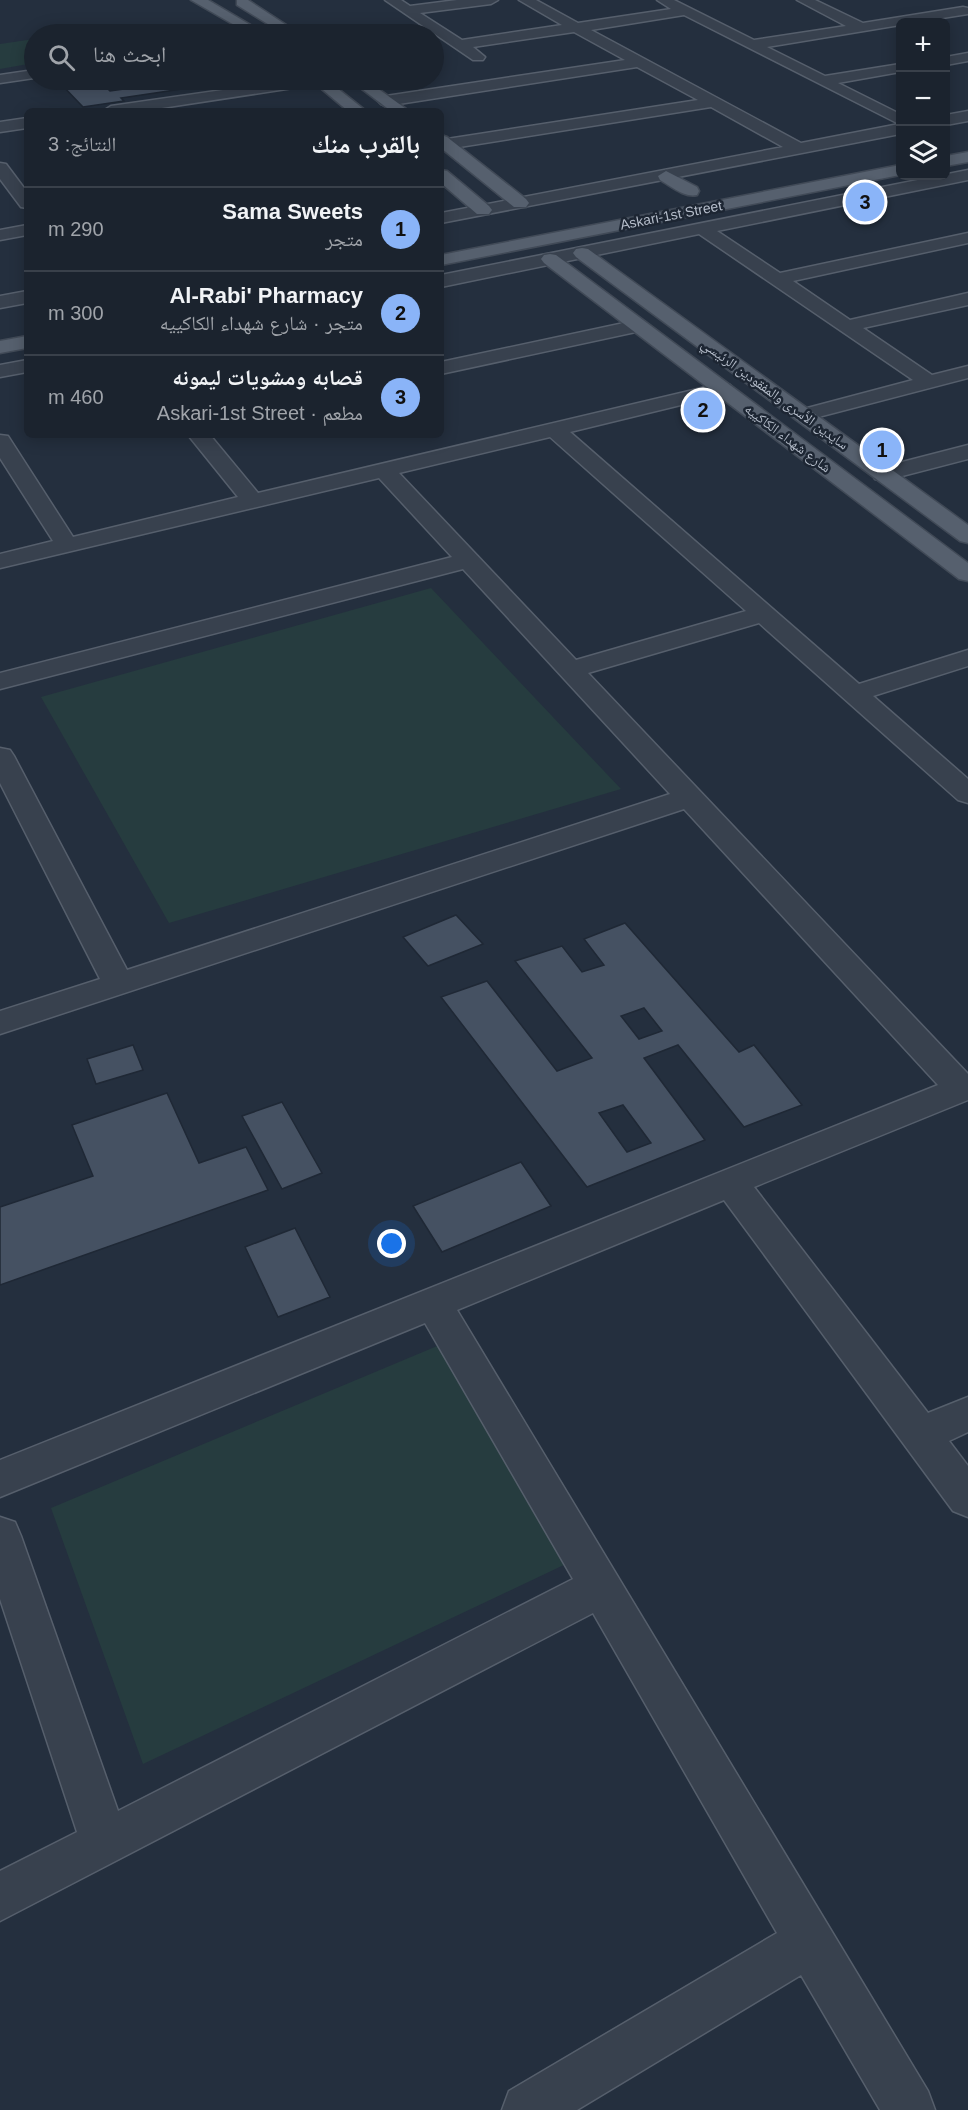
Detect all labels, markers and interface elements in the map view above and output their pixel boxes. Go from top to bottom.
map controls [896,18,950,180]
button: + [896,18,950,72]
search box [24,24,444,90]
icon: search [45,41,78,74]
text: ابحث هنا [93,42,166,67]
button: − [896,72,950,126]
button: layers [896,126,950,180]
text: بالقرب منك [311,129,420,159]
text: النتائج: 3 [48,133,116,155]
pin: 3 [846,180,884,224]
street label: Askari-1st Street [619,197,723,233]
text: Sama Sweets [222,199,363,224]
text: 290 m [48,218,104,240]
text: 1 [395,218,406,240]
text: متجر [325,228,363,250]
text: Al-Rabi' Pharmacy [169,283,363,308]
text: 300 m [48,302,104,324]
text: 2 [395,302,406,324]
text: متجر · شارع شهداء الكاكييه [160,312,363,334]
street label: سايدين الأسرى والمفقودين الرئيسي [696,335,852,456]
text: قصابه ومشويات ليمونه [172,365,363,390]
text: 460 m [48,386,104,408]
text: 3 [395,386,406,408]
pin: 2 [684,388,722,432]
street label: شارع شهداء الكاكييه [741,400,834,477]
text: مطعم · Askari-1st Street [157,402,363,424]
pin: 1 [862,428,902,472]
your location [377,1229,406,1258]

